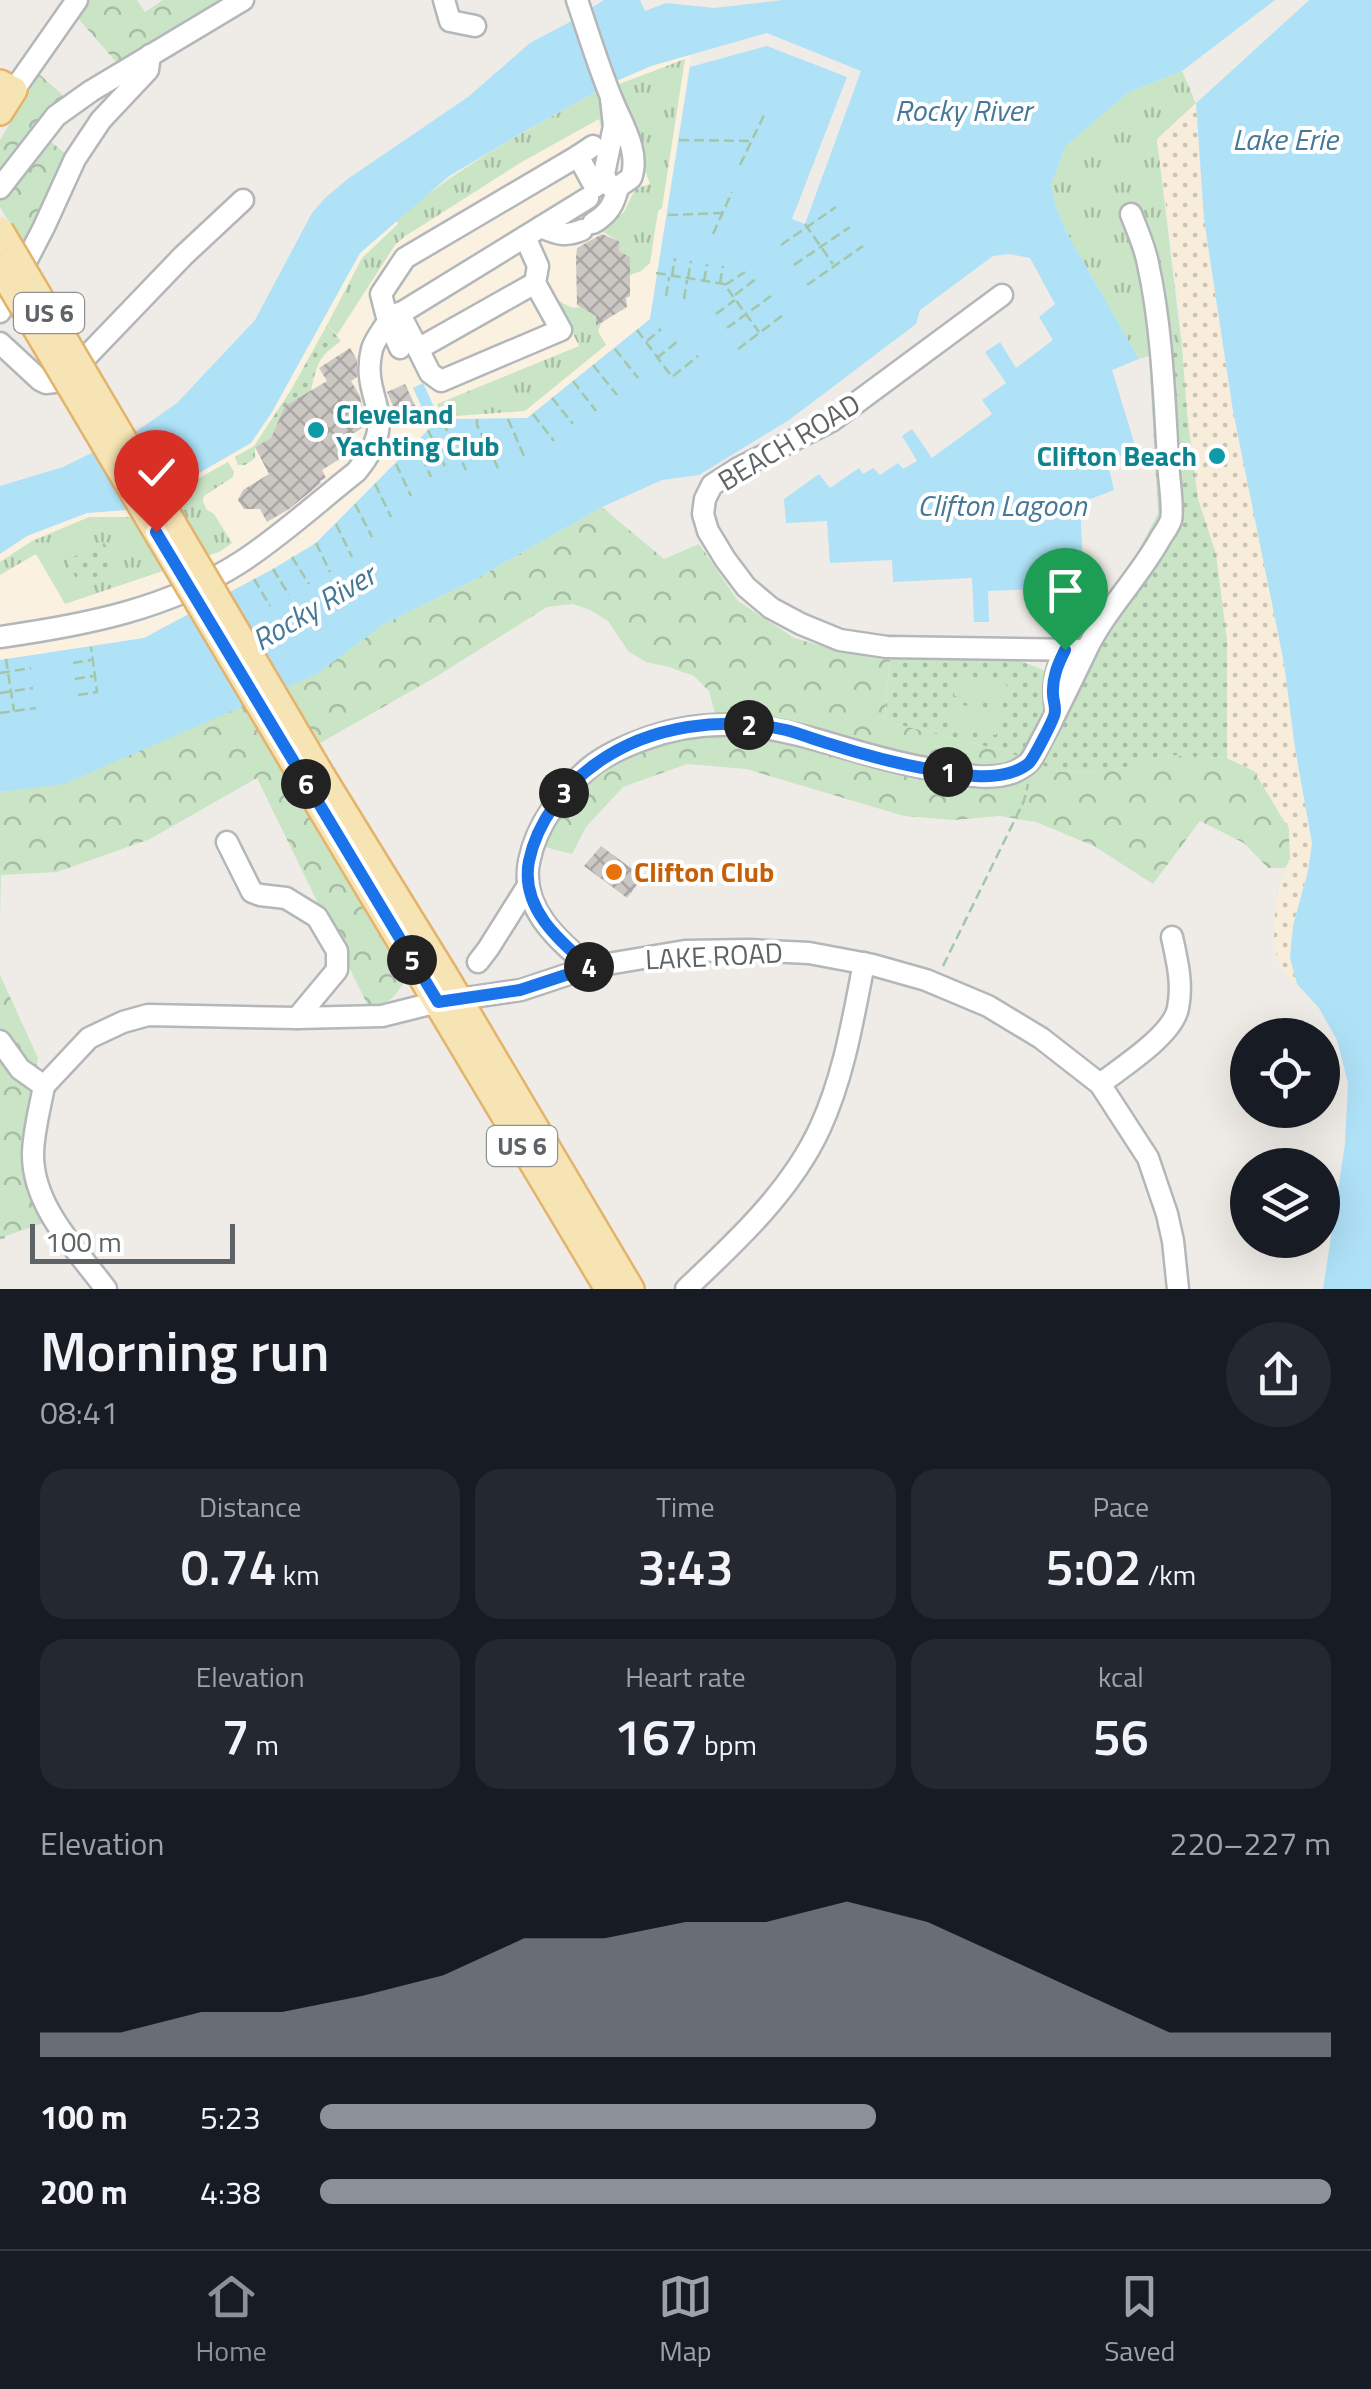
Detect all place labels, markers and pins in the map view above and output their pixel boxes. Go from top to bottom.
place label: Cleveland Yachting Club [336,392,500,467]
marker: Cleveland Yachting Club [305,419,327,441]
pin [114,430,199,533]
place label: Clifton Beach [1037,434,1197,477]
marker: Clifton Beach [1206,445,1228,467]
pin [1023,548,1108,651]
pin: 2 [724,700,774,750]
pin: 1 [923,747,973,797]
pin: 6 [281,759,331,809]
pin: 3 [539,768,589,818]
place label: Clifton Club [634,850,774,893]
marker: Clifton Club [603,861,625,883]
pin: 5 [387,935,437,985]
pin: 4 [564,942,614,992]

